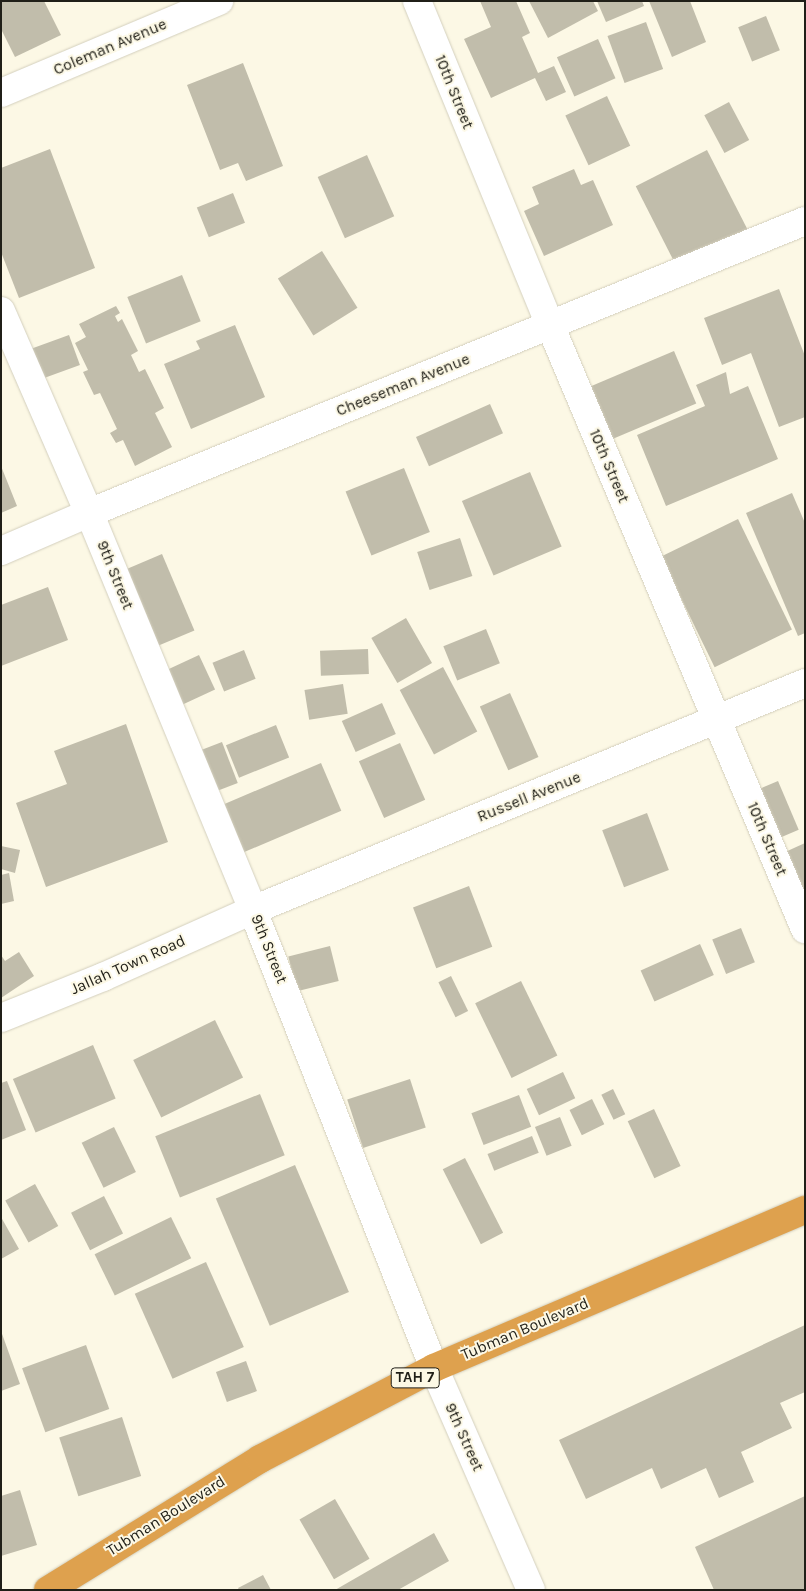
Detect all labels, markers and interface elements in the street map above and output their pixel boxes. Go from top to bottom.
street label: Coleman Avenue [50,14,170,80]
street label: 10th Street [430,52,478,132]
street label: Cheeseman Avenue [333,349,473,421]
street label: 10th Street [585,426,633,506]
street label: 9th Street [92,538,138,612]
street label: Russell Avenue [474,768,584,826]
street label: 10th Street [743,799,791,879]
street label: 9th Street [246,912,292,986]
street label: Jallah Town Road [68,931,188,999]
street label: Tubman Boulevard [458,1293,592,1365]
road number: TAH 7 [390,1366,440,1390]
street label: 9th Street [440,1400,488,1474]
street label: Tubman Boulevard [103,1472,229,1560]

